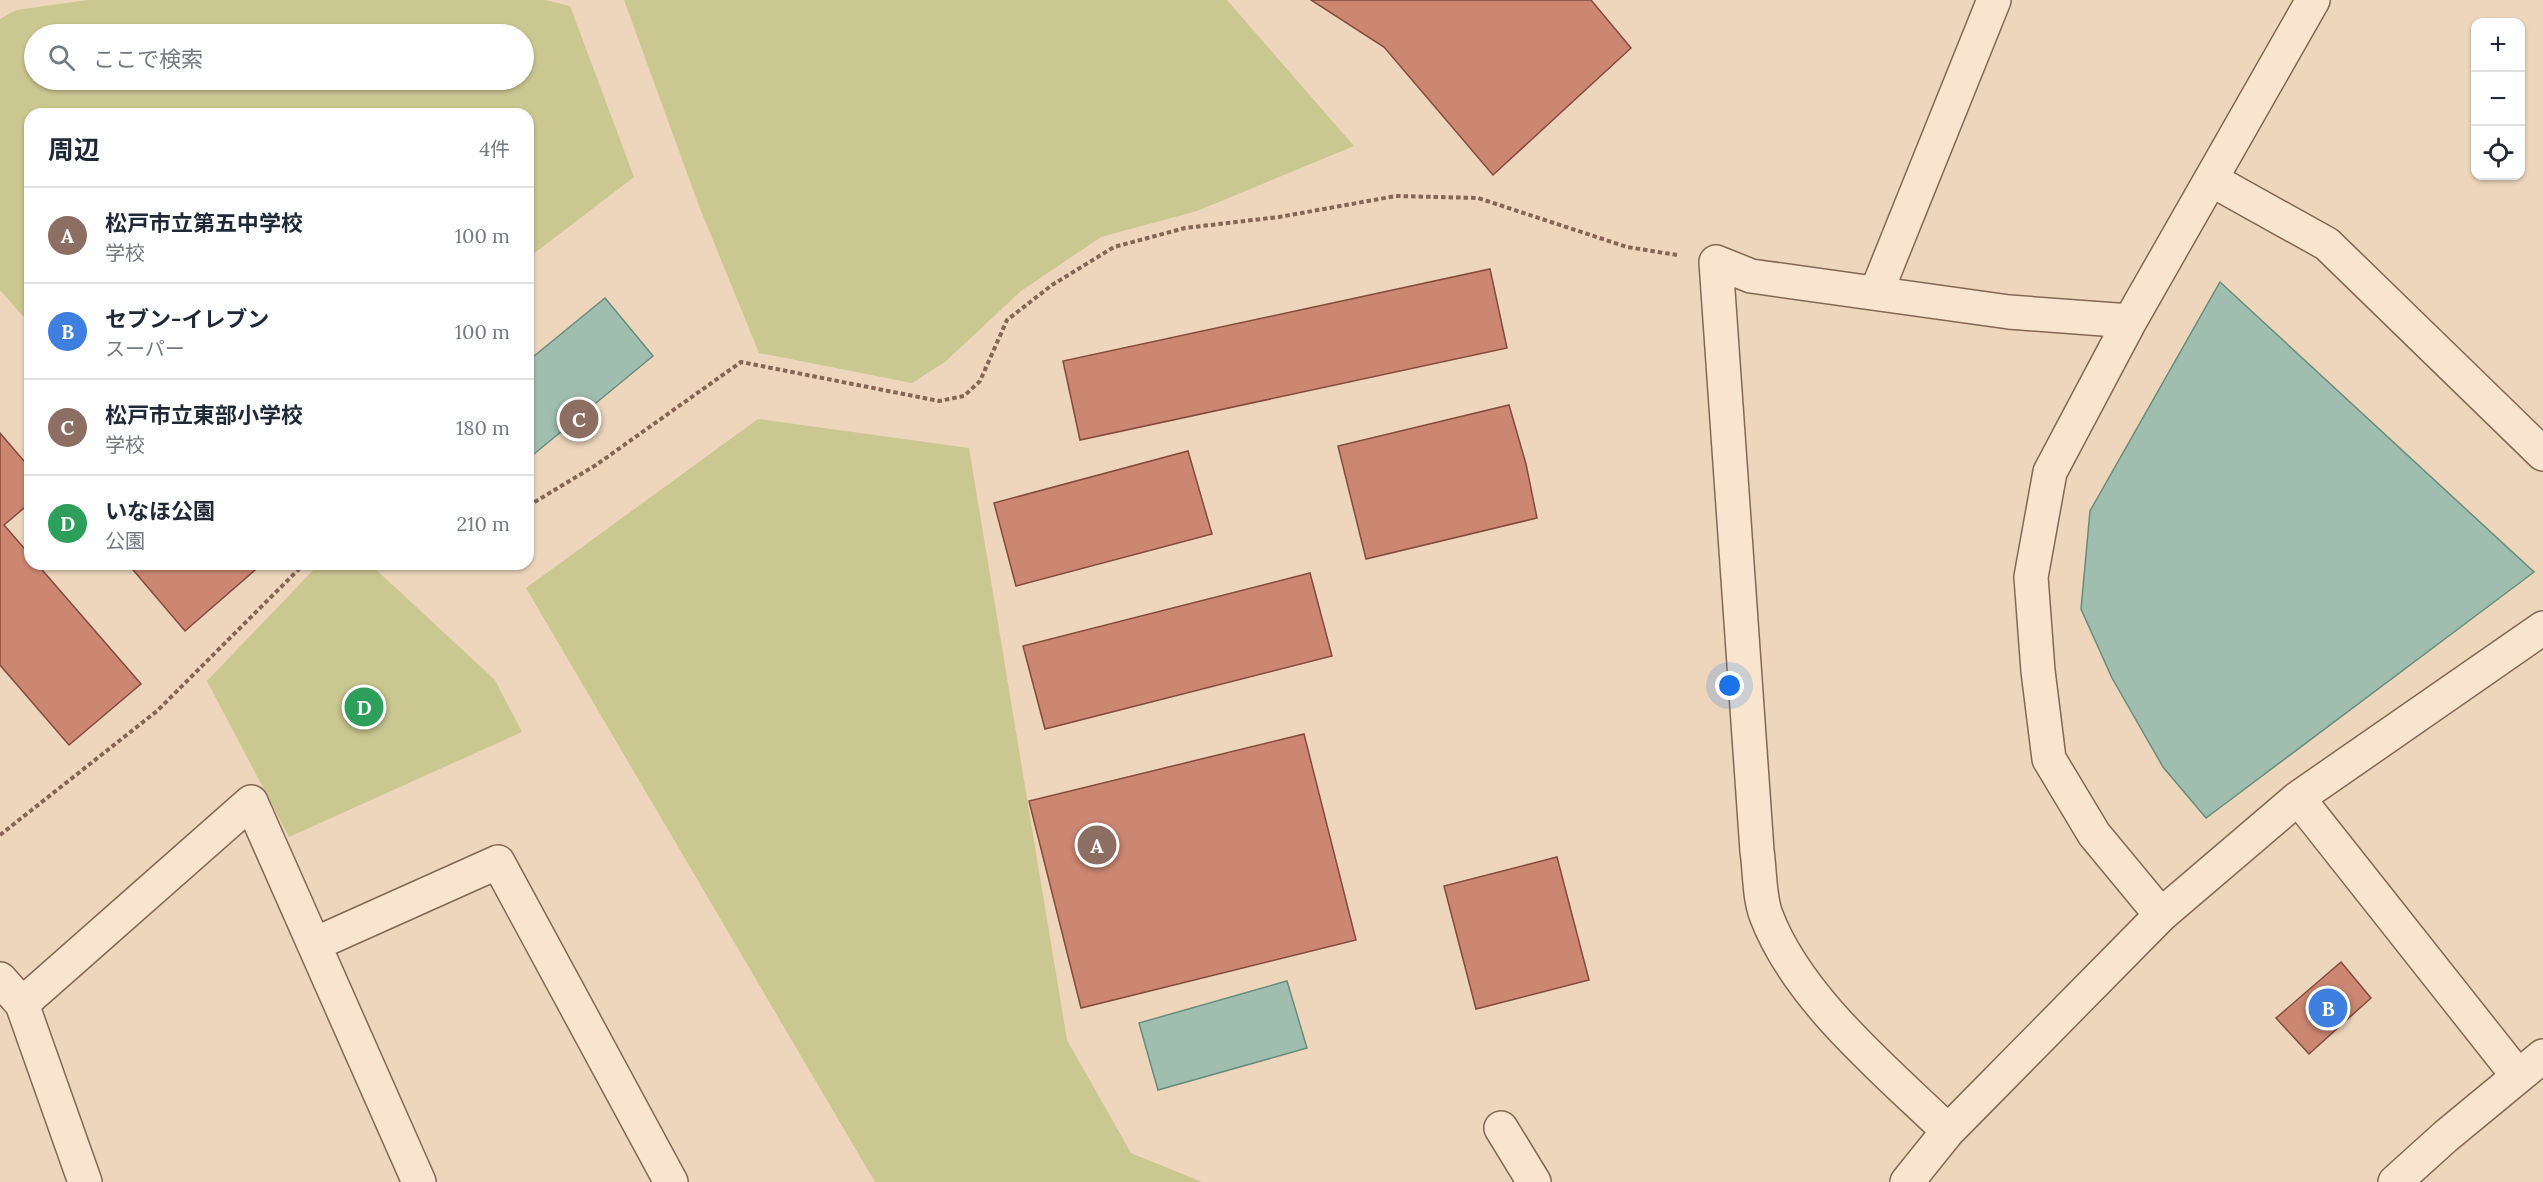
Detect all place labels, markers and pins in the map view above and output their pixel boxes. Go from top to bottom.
pin: C [560,396,598,442]
pin: D [344,684,384,730]
pin: A [1078,822,1116,868]
pin: B [2308,986,2348,1030]

